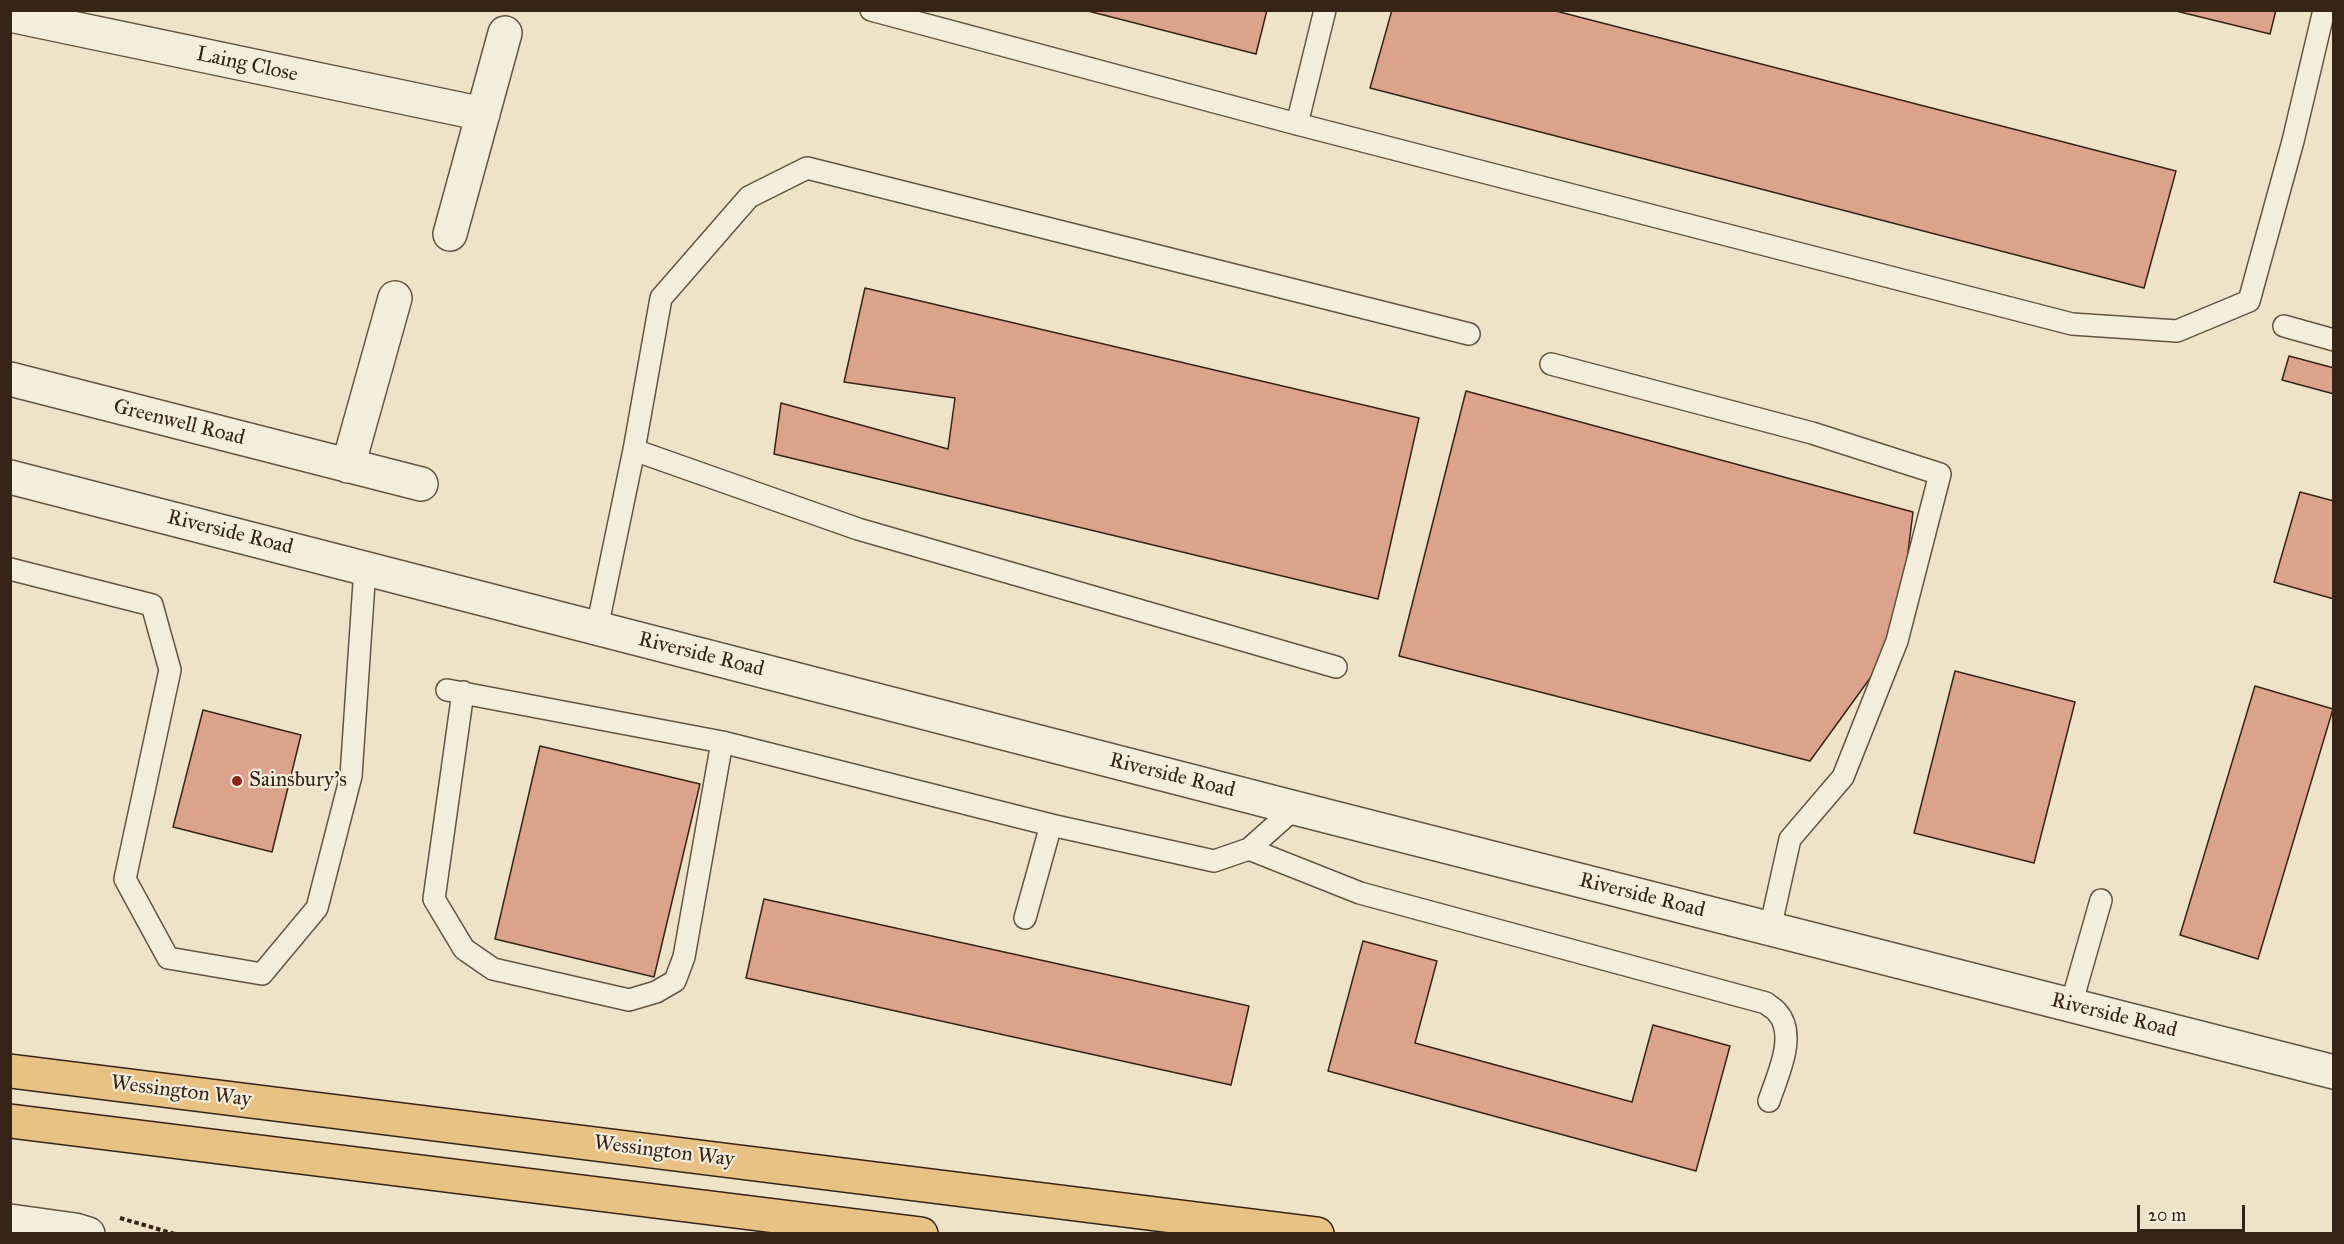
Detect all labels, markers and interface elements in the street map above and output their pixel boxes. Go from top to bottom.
street label: Laing Close [194,42,300,88]
street label: Greenwell Road [111,394,247,452]
street label: Riverside Road [165,505,295,561]
street label: Riverside Road [636,627,766,683]
street label: Riverside Road [1107,748,1237,804]
place label: Sainsbury's [249,768,347,794]
marker: Sainsbury's [230,774,244,788]
street label: Riverside Road [1577,868,1707,924]
street label: Riverside Road [2049,988,2179,1044]
street label: Wessington Way [109,1071,253,1113]
street label: Wessington Way [592,1131,736,1173]
scale bar [2140,1193,2248,1231]
text: 20 m [2148,1204,2186,1226]

